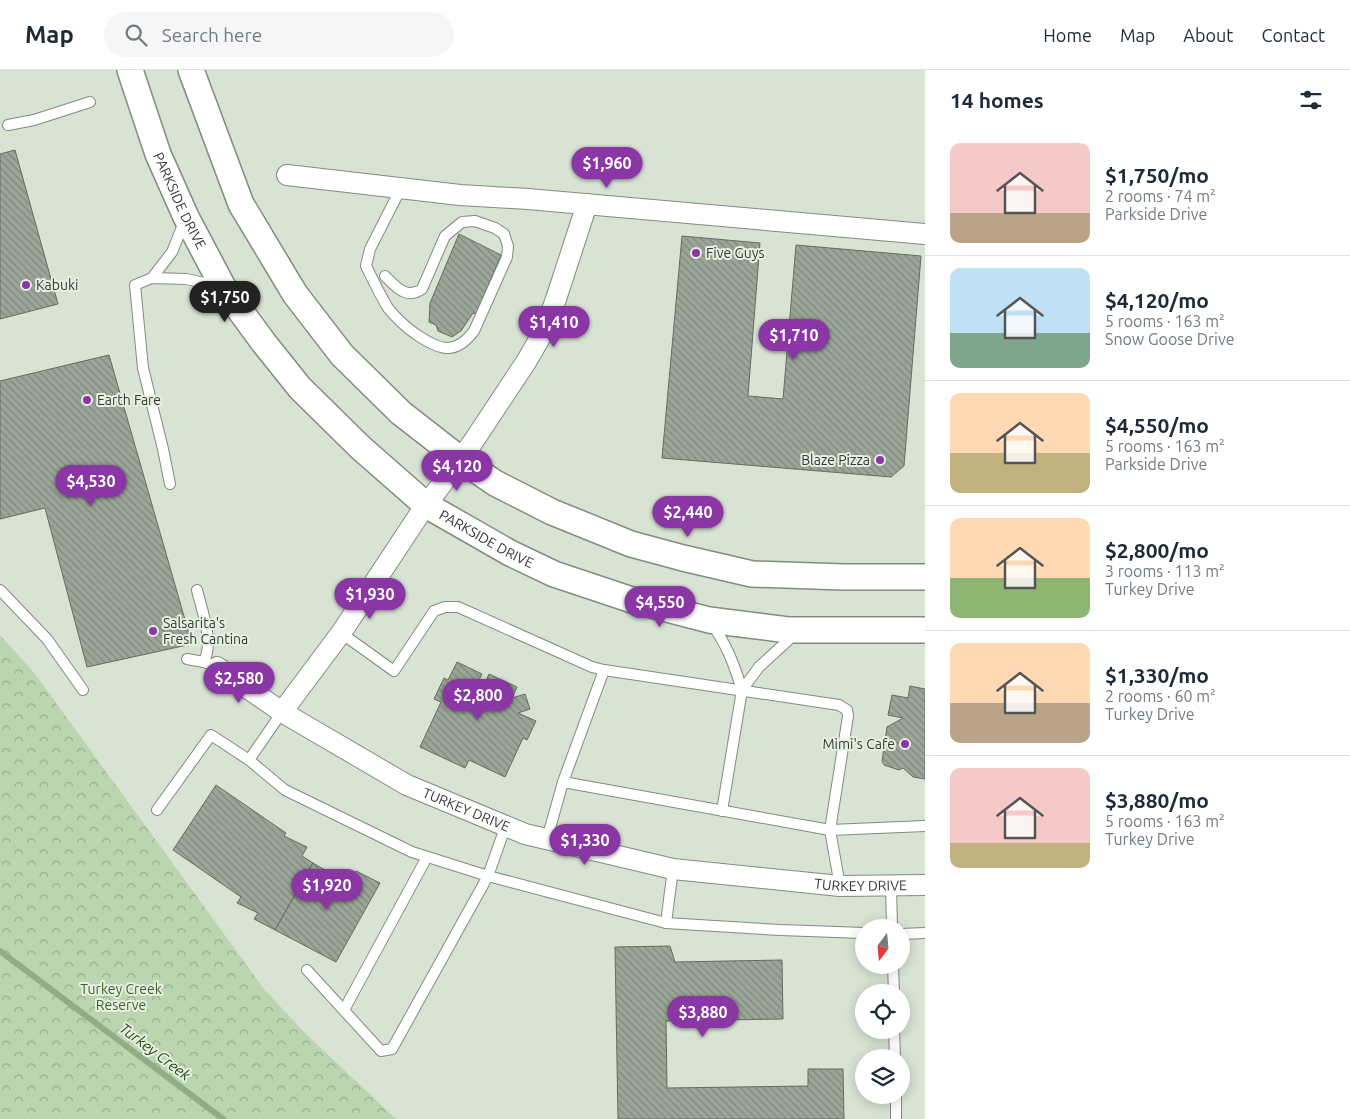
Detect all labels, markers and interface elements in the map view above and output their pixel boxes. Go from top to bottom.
search box [104,12,454,57]
text: Map [25,21,74,48]
icon: search [122,21,150,49]
text: Search here [162,24,262,46]
text: Home [1043,25,1092,45]
text: Map [1120,25,1155,45]
text: About [1183,25,1233,45]
text: Contact [1261,25,1325,45]
icon: filters [1297,86,1325,114]
text: 14 homes [950,88,1044,112]
pin: $1,960 [566,146,648,189]
street label: PARKSIDE DRIVE [150,150,210,252]
text: $1,960 [582,154,632,172]
icon: home [990,163,1050,223]
text: $1,750/mo [1105,163,1209,187]
text: 2 rooms · 74 m² [1105,187,1216,205]
text: Parkside Drive [1105,205,1207,223]
place label: Five Guys [706,245,765,261]
marker: Five Guys [690,247,702,259]
place label: Kabuki [36,277,78,293]
marker: Kabuki [20,279,32,291]
pin: $1,750 [184,280,266,323]
text: $1,750 [200,288,250,306]
icon: home [990,288,1050,348]
text: $4,120/mo [1105,288,1209,312]
pin: $1,410 [513,306,595,348]
text: 5 rooms · 163 m² [1105,312,1225,330]
text: $1,410 [529,313,579,331]
pin: $1,710 [753,318,835,361]
text: $1,710 [769,326,819,344]
text: Snow Goose Drive [1105,330,1235,348]
place label: Earth Fare [97,392,161,408]
marker: Earth Fare [81,394,93,406]
icon: home [990,413,1050,473]
text: $4,550/mo [1105,413,1209,437]
text: 5 rooms · 163 m² [1105,437,1225,455]
pin: $4,120 [416,450,498,492]
place label: Blaze Pizza [801,452,870,468]
marker: Blaze Pizza [874,454,886,466]
text: Parkside Drive [1105,455,1207,473]
text: $4,120 [432,457,482,475]
pin: $4,530 [50,464,132,507]
text: $4,530 [66,472,116,490]
pin: $2,440 [647,496,729,538]
text: $2,440 [663,503,713,521]
street label: PARKSIDE DRIVE [437,506,536,571]
icon: home [990,538,1050,598]
text: $2,800/mo [1105,538,1209,562]
text: 3 rooms · 113 m² [1105,562,1225,580]
pin: $1,930 [329,578,411,620]
text: Turkey Drive [1105,580,1195,598]
text: $1,930 [345,585,395,603]
pin: $4,550 [619,586,701,628]
text: $4,550 [635,593,685,611]
place label: Salsarita's Fresh Cantina [163,615,248,647]
marker: Salsarita's Fresh Cantina [147,625,159,637]
pin: $2,580 [198,662,280,704]
icon: home [990,663,1050,723]
text: $1,330/mo [1105,663,1209,687]
text: $2,580 [214,669,264,687]
pin: $2,800 [437,678,519,721]
text: $2,800 [453,686,503,704]
text: 2 rooms · 60 m² [1105,687,1216,705]
text: Turkey Drive [1105,705,1195,723]
place label: Mimi's Cafe [822,736,895,752]
marker: Mimi's Cafe [899,738,911,750]
street label: TURKEY DRIVE [420,784,512,835]
icon: home [990,788,1050,848]
text: $3,880/mo [1105,788,1209,812]
text: 5 rooms · 163 m² [1105,812,1225,830]
pin: $1,330 [544,824,626,866]
text: Turkey Drive [1105,830,1195,848]
text: $1,330 [560,831,610,849]
pin: $1,920 [286,868,368,911]
street label: TURKEY DRIVE [813,875,907,894]
text: $1,920 [302,876,352,894]
north arrow [855,919,910,974]
map controls [855,919,910,1104]
park label: Turkey Creek Reserve [80,981,162,1013]
button: locate [855,984,910,1039]
pin: $3,880 [662,996,744,1038]
text: $3,880 [678,1003,728,1021]
water label: Turkey Creek [116,1019,194,1084]
button: layers [855,1049,910,1104]

